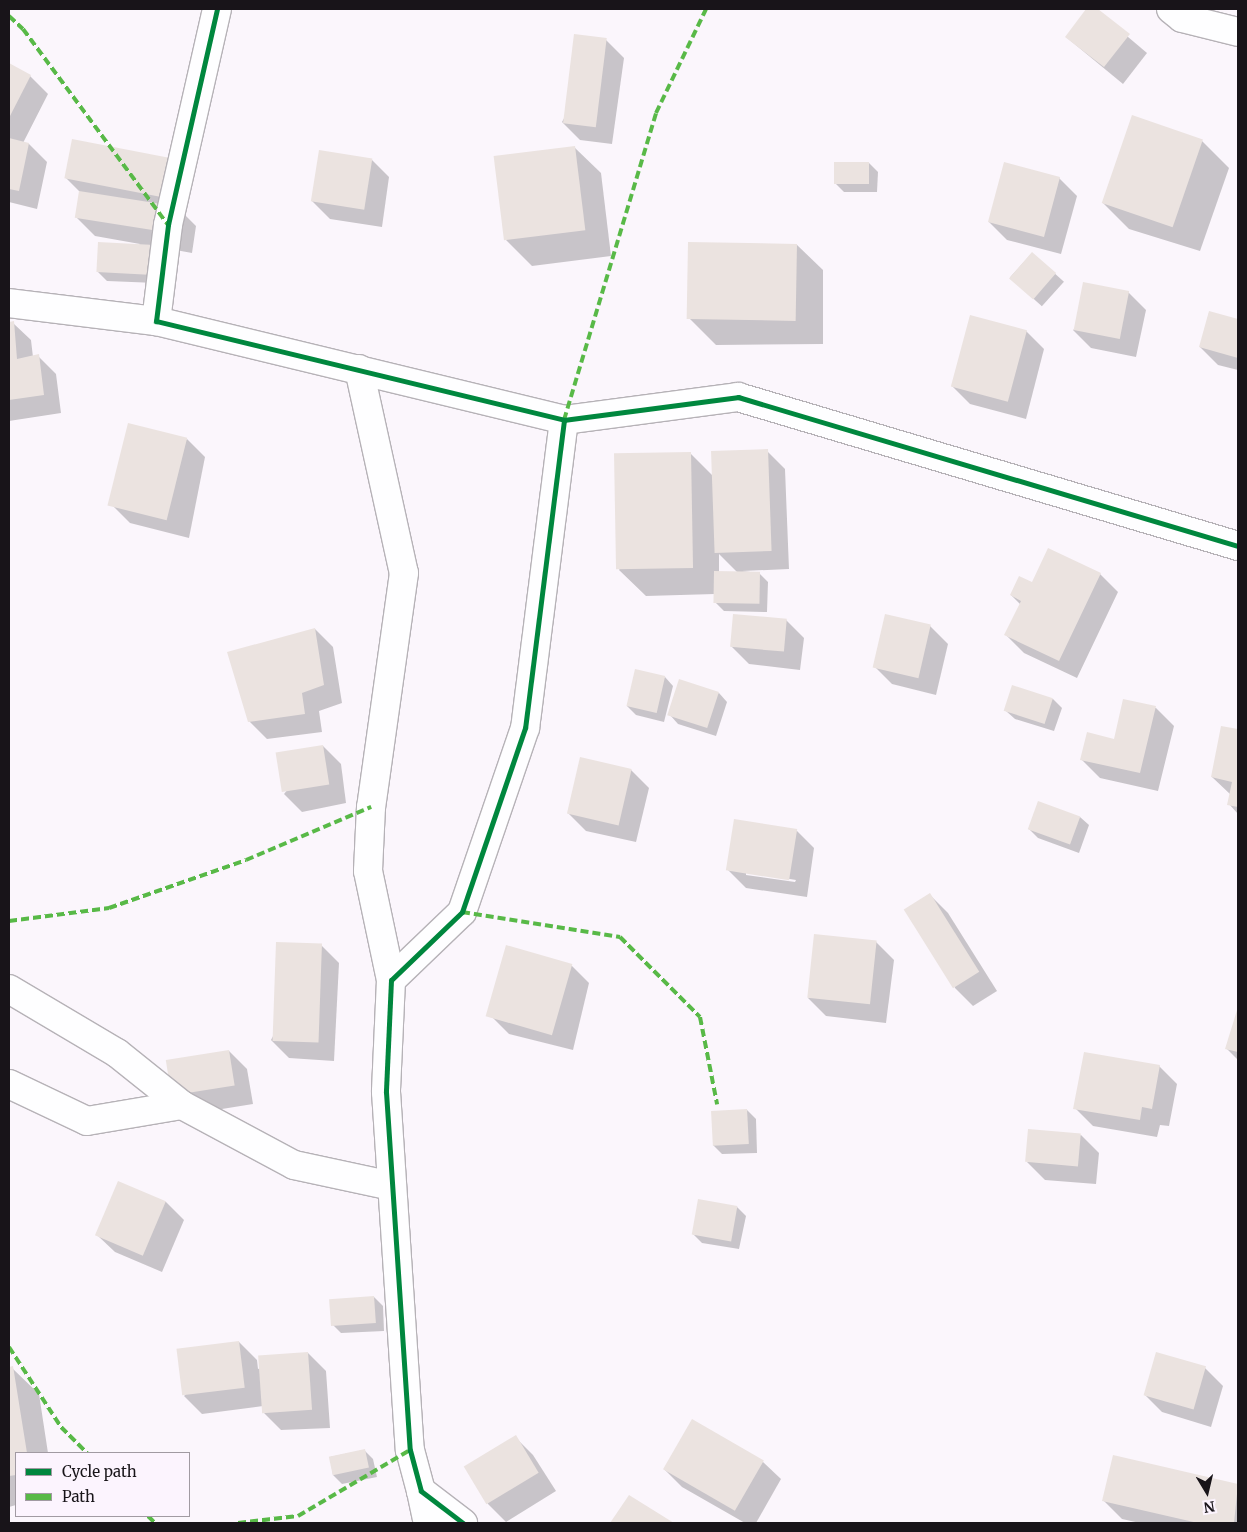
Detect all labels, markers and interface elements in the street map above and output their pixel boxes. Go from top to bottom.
legend [15,1452,190,1517]
text: Cycle path [62,1462,137,1481]
north arrow [1182,1467,1232,1517]
text: Path [62,1487,95,1506]
text: N [1202,1497,1216,1517]

